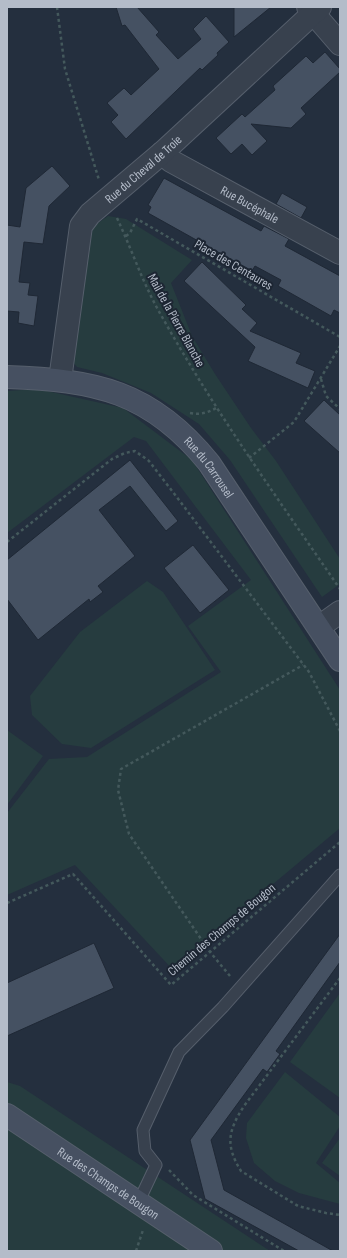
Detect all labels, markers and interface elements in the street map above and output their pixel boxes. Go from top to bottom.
street label: Rue du Cheval de Troie [102,132,185,207]
street label: Rue Bucéphale [218,183,281,227]
street label: Place des Centaures [192,236,276,294]
street label: Mail de la Pierre Blanche [144,271,208,370]
street label: Rue du Carrousel [180,433,237,501]
street label: Chemin des Champs de Bougon [165,880,279,979]
street label: Rue des Champs de Bougon [54,1144,162,1223]

